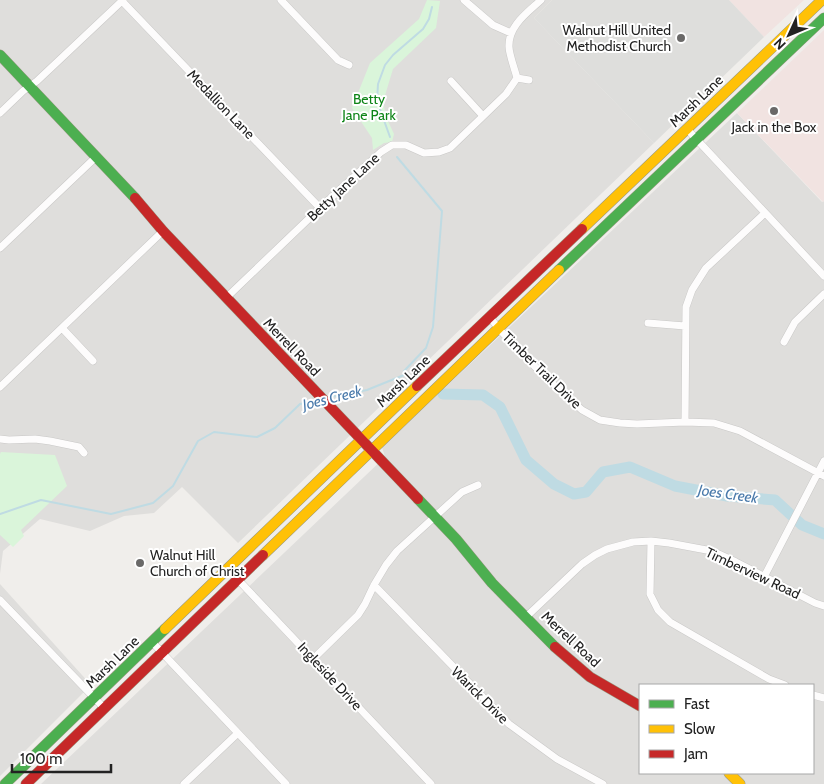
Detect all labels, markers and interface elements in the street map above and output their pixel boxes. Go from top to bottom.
north arrow [764,10,814,60]
place label: Walnut Hill United Methodist Church [562,21,671,55]
marker: Walnut Hill United Methodist Church [675,32,687,44]
text: N [770,34,790,54]
street label: Medallion Lane [183,65,259,143]
street label: Marsh Lane [665,71,727,131]
park label: Betty Jane Park [341,90,396,124]
marker: Jack in the Box [768,105,780,117]
place label: Jack in the Box [731,118,817,136]
street label: Betty Jane Lane [303,149,383,225]
street label: Merrell Road [260,314,324,380]
street label: Timber Trail Drive [499,328,585,412]
street label: Marsh Lane [372,351,434,411]
water label: Joes Creek [299,382,364,415]
water label: Joes Creek [695,481,760,507]
street label: Timberview Road [703,543,803,603]
place label: Walnut Hill Church of Christ [150,546,245,580]
marker: Walnut Hill Church of Christ [134,557,146,569]
street label: Merrell Road [538,607,604,671]
street label: Marsh Lane [81,632,143,692]
street label: Ingleside Drive [294,638,366,714]
street label: Warick Drive [447,662,513,728]
legend [639,684,814,774]
text: Fast [684,695,709,713]
text: Slow [684,720,715,738]
scale bar [12,742,111,774]
text: Jam [683,745,708,763]
text: 100 m [20,750,62,768]

